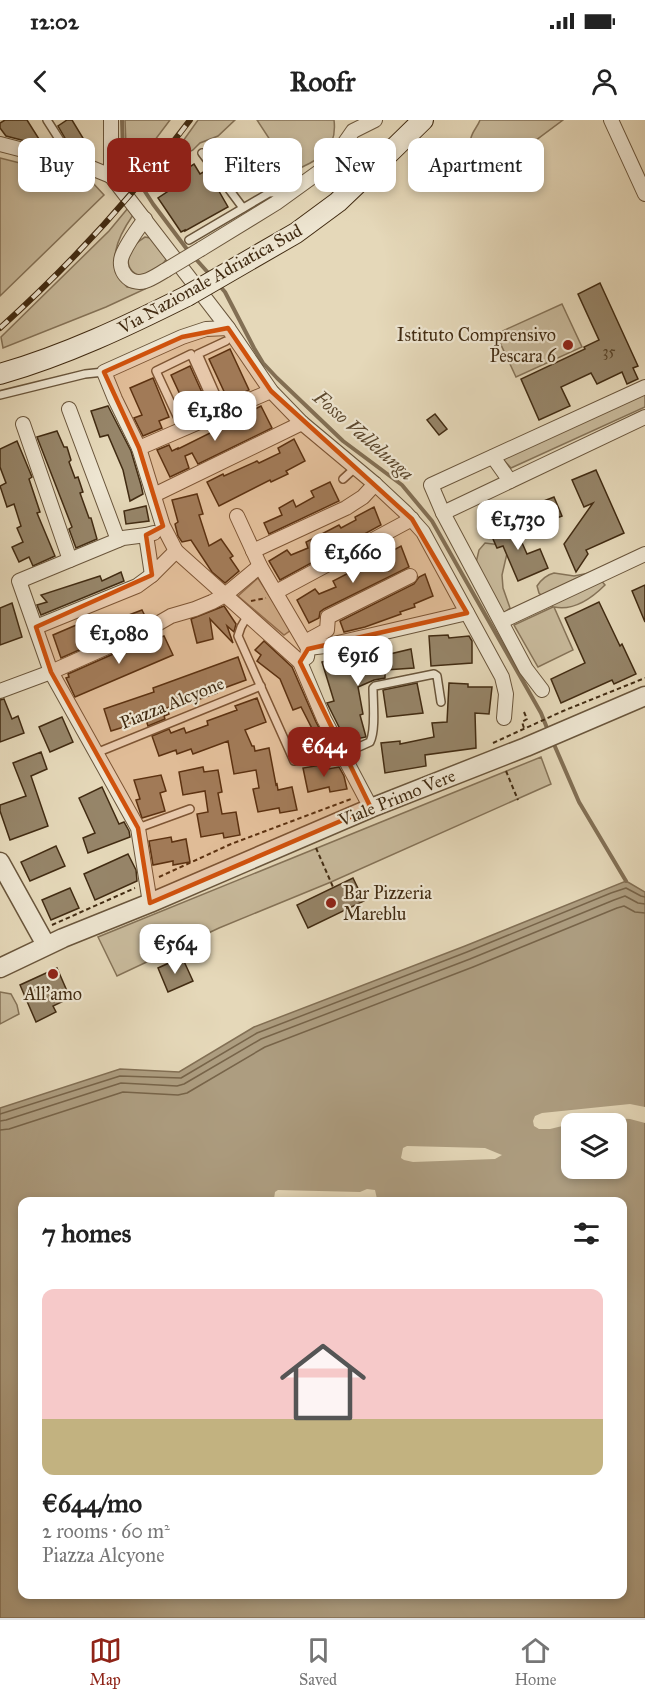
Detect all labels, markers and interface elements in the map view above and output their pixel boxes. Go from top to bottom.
text: 12:02 [30,8,79,35]
icon: back [24,65,57,98]
text: Roofr [290,65,355,98]
icon: person [588,65,621,98]
chip: Buy [18,138,95,192]
chip: Rent [107,138,191,192]
chip: Filters [203,138,302,192]
chip: New [314,138,396,192]
chip: Apartment [408,138,544,192]
street label: Via Nazionale Adriatica Sud [113,219,306,339]
place label: Istituto Comprensivo Pescara 6 [397,324,557,367]
marker: Istituto Comprensivo Pescara 6 [561,338,575,352]
house number: 35 [603,342,616,360]
water label: Fosso Vallelunga [308,384,419,485]
pin: €1,180 [166,391,264,442]
text: €1,180 [187,398,243,422]
pin: €1,730 [469,500,567,551]
text: €1,730 [491,507,545,531]
pin: €1,660 [304,533,402,584]
text: €1,660 [324,540,382,564]
pin: €1,080 [70,614,168,665]
text: €1,080 [89,621,149,645]
pin: €916 [322,636,394,687]
text: €916 [338,643,378,667]
street label: Piazza Alcyone [117,672,227,734]
pin: €644 [288,727,360,778]
text: €644 [302,734,346,758]
street label: Viale Primo Vere [334,765,459,832]
place label: Bar Pizzeria Mareblu [343,882,432,925]
marker: Bar Pizzeria Mareblu [324,896,338,910]
pin: €564 [139,924,211,975]
text: €564 [154,931,196,955]
marker: All'amo [46,967,60,981]
place label: All'amo [23,983,82,1005]
map controls [561,1113,627,1179]
button: layers [561,1113,627,1179]
text: 7 homes [42,1217,131,1249]
icon: filters [570,1217,603,1250]
icon: home [269,1328,377,1436]
text: €644/mo [42,1487,142,1519]
text: 2 rooms · 60 m² [42,1519,170,1543]
text: Piazza Alcyone [42,1543,165,1567]
tab: Map [89,1634,122,1689]
tab: Saved [299,1634,337,1689]
tab: Home [514,1634,556,1689]

